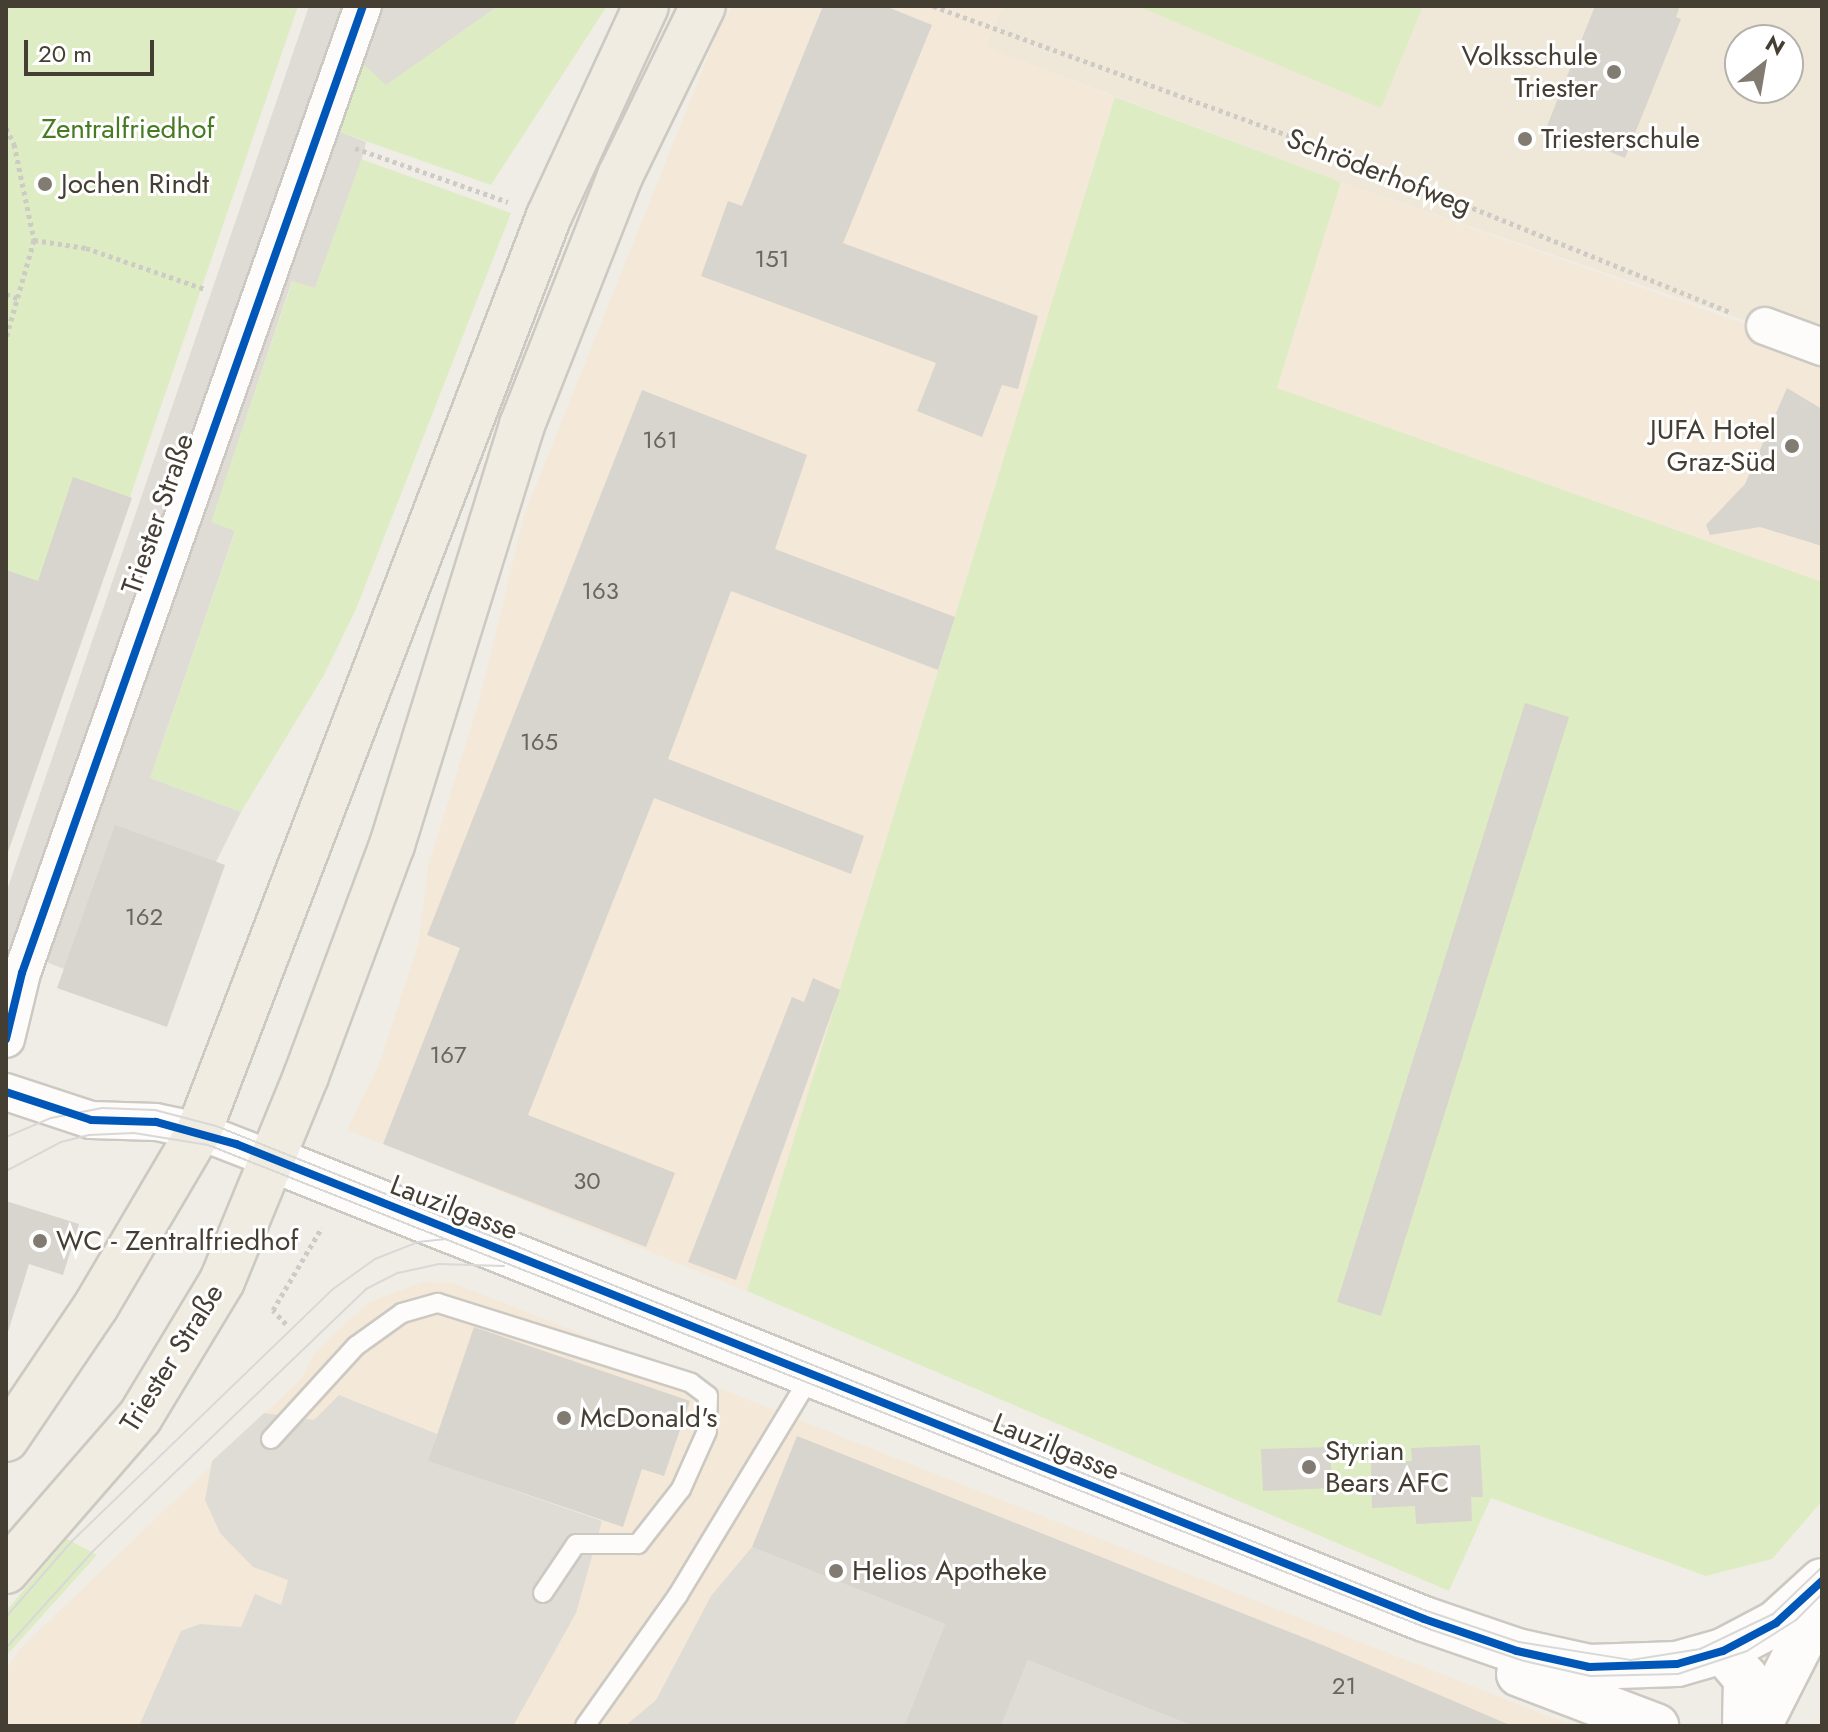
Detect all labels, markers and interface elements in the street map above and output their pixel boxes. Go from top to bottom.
scale bar [28,24,158,74]
north arrow [1724,24,1804,104]
text: N [1760,27,1791,63]
text: 20 m [38,36,92,71]
place label: Volksschule Triester [1462,39,1598,105]
marker: Volksschule Triester [1605,63,1623,81]
park label: Zentralfriedhof [41,112,215,146]
street label: Schröderhofweg [1282,121,1476,223]
place label: Triesterschule [1541,122,1700,156]
marker: Triesterschule [1516,130,1534,148]
place label: Jochen Rindt [61,167,209,201]
marker: Jochen Rindt [36,175,54,193]
house number: 151 [754,245,790,273]
place label: JUFA Hotel Graz-Süd [1650,413,1776,479]
house number: 161 [642,426,678,454]
street label: Triester Straße [115,429,201,599]
marker: JUFA Hotel Graz-Süd [1783,437,1801,455]
house number: 163 [581,577,619,605]
house number: 165 [520,728,558,756]
house number: 162 [125,903,163,931]
house number: 167 [429,1041,467,1069]
house number: 30 [573,1167,601,1195]
street label: Lauzilgasse [386,1168,522,1248]
place label: WC - Zentralfriedhof [56,1224,298,1258]
marker: WC - Zentralfriedhof [31,1232,49,1250]
street label: Triester Straße [113,1278,231,1438]
place label: McDonald's [580,1401,717,1435]
street label: Lauzilgasse [988,1406,1124,1488]
marker: McDonald's [555,1409,573,1427]
place label: Styrian Bears AFC [1325,1434,1449,1500]
marker: Styrian Bears AFC [1300,1458,1318,1476]
place label: Helios Apotheke [852,1554,1047,1588]
marker: Helios Apotheke [827,1562,845,1580]
house number: 21 [1332,1672,1356,1700]

